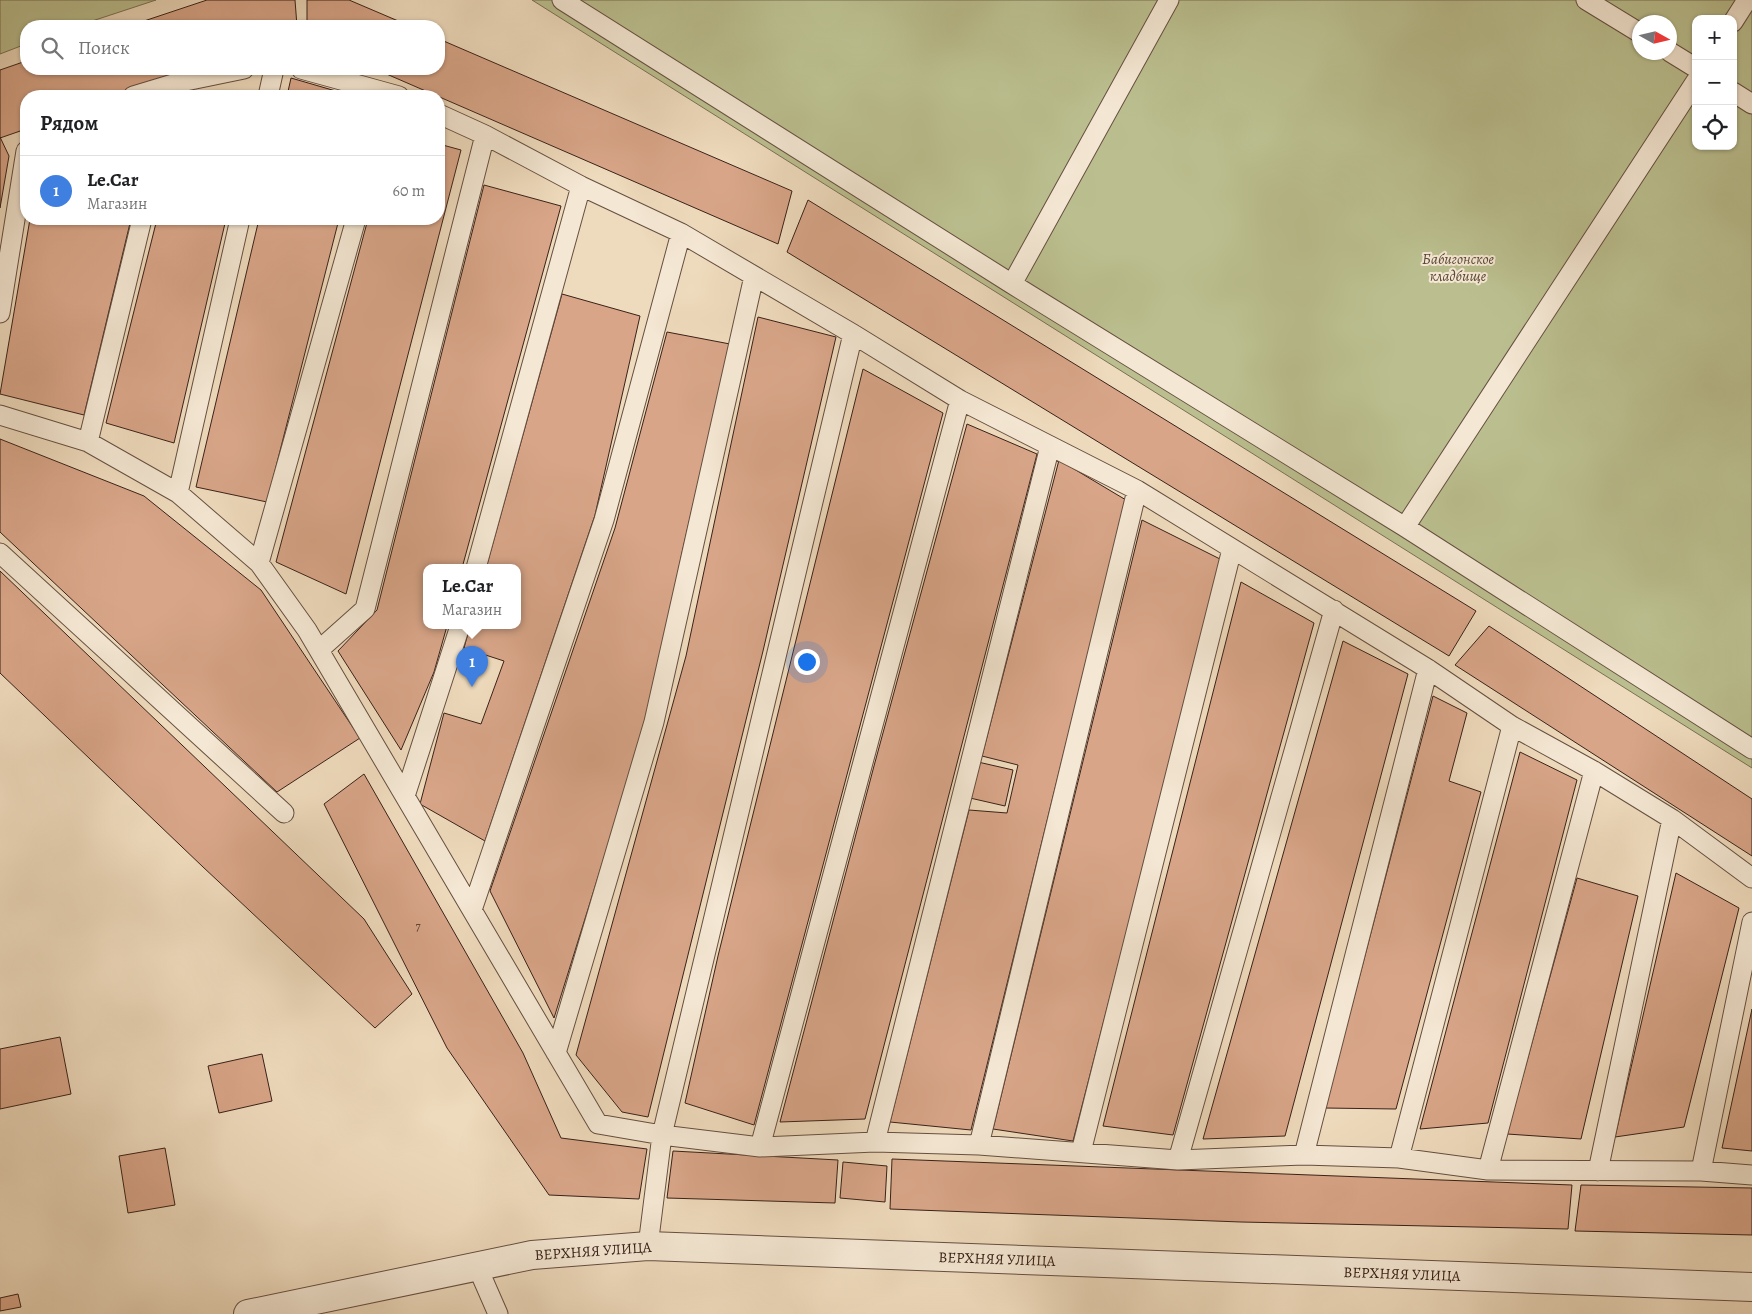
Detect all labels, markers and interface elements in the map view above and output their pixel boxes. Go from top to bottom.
north arrow [1632,15,1677,60]
map controls [1692,15,1737,150]
button: + [1692,15,1737,60]
search box [20,20,445,75]
icon: search [38,34,66,62]
text: Поиск [78,35,130,61]
button: − [1692,60,1737,105]
button: locate [1692,105,1737,150]
text: Рядом [40,109,98,137]
text: Le.Car [87,167,139,193]
text: 1 [53,180,59,202]
text: 60 m [393,180,425,202]
text: Магазин [87,193,147,215]
park label: Бабигонское кладбище [1422,249,1495,286]
popup [423,564,521,629]
text: Le.Car [442,573,493,599]
text: Магазин [442,599,502,621]
pin: 1 [456,646,488,687]
your location [794,649,820,675]
house number: 7 [415,918,421,934]
street label: ВЕРХНЯЯ УЛИЦА [534,1237,652,1265]
street label: ВЕРХНЯЯ УЛИЦА [938,1247,1056,1271]
street label: ВЕРХНЯЯ УЛИЦА [1343,1262,1461,1286]

